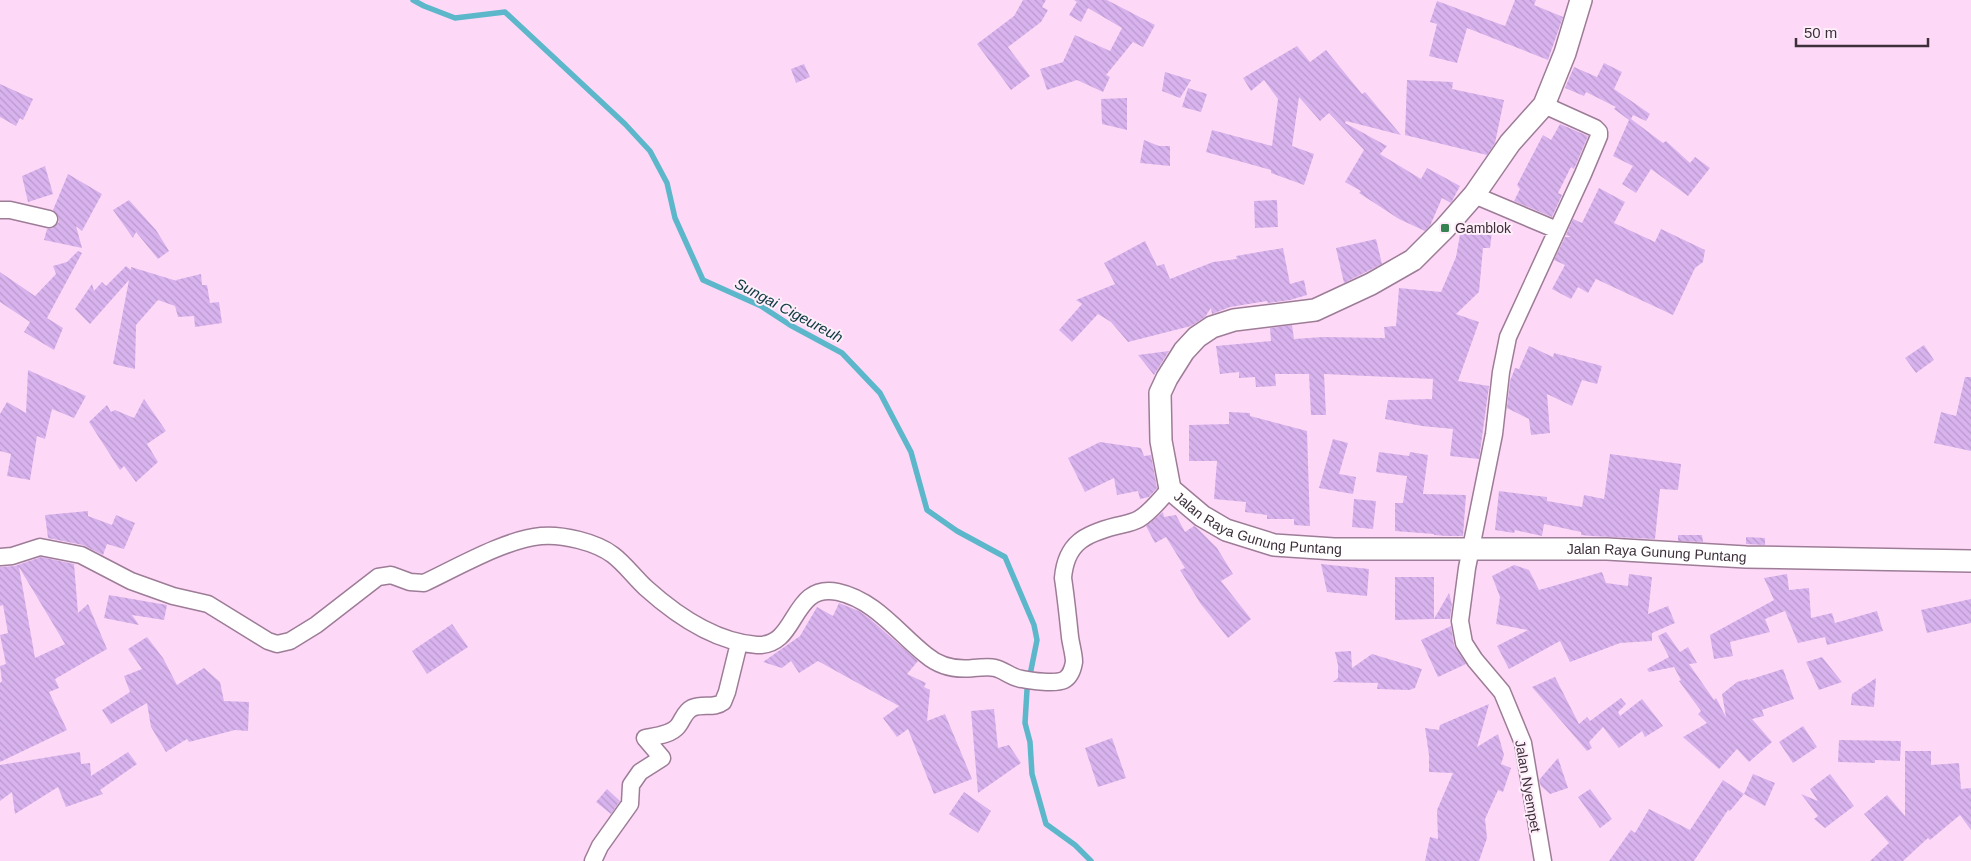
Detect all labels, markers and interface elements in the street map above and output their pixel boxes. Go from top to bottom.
scale bar [1796,15,1928,47]
text: 50 m [1804,24,1837,41]
place label: Gamblok [1455,220,1512,236]
marker: Gamblok [1439,222,1451,234]
water label: Sungai Cigeureuh [732,274,846,346]
street label: Jalan Raya Gunung Puntang [1171,488,1342,557]
street label: Jalan Raya Gunung Puntang [1567,541,1747,565]
street label: Jalan Nyempet [1512,739,1544,833]

